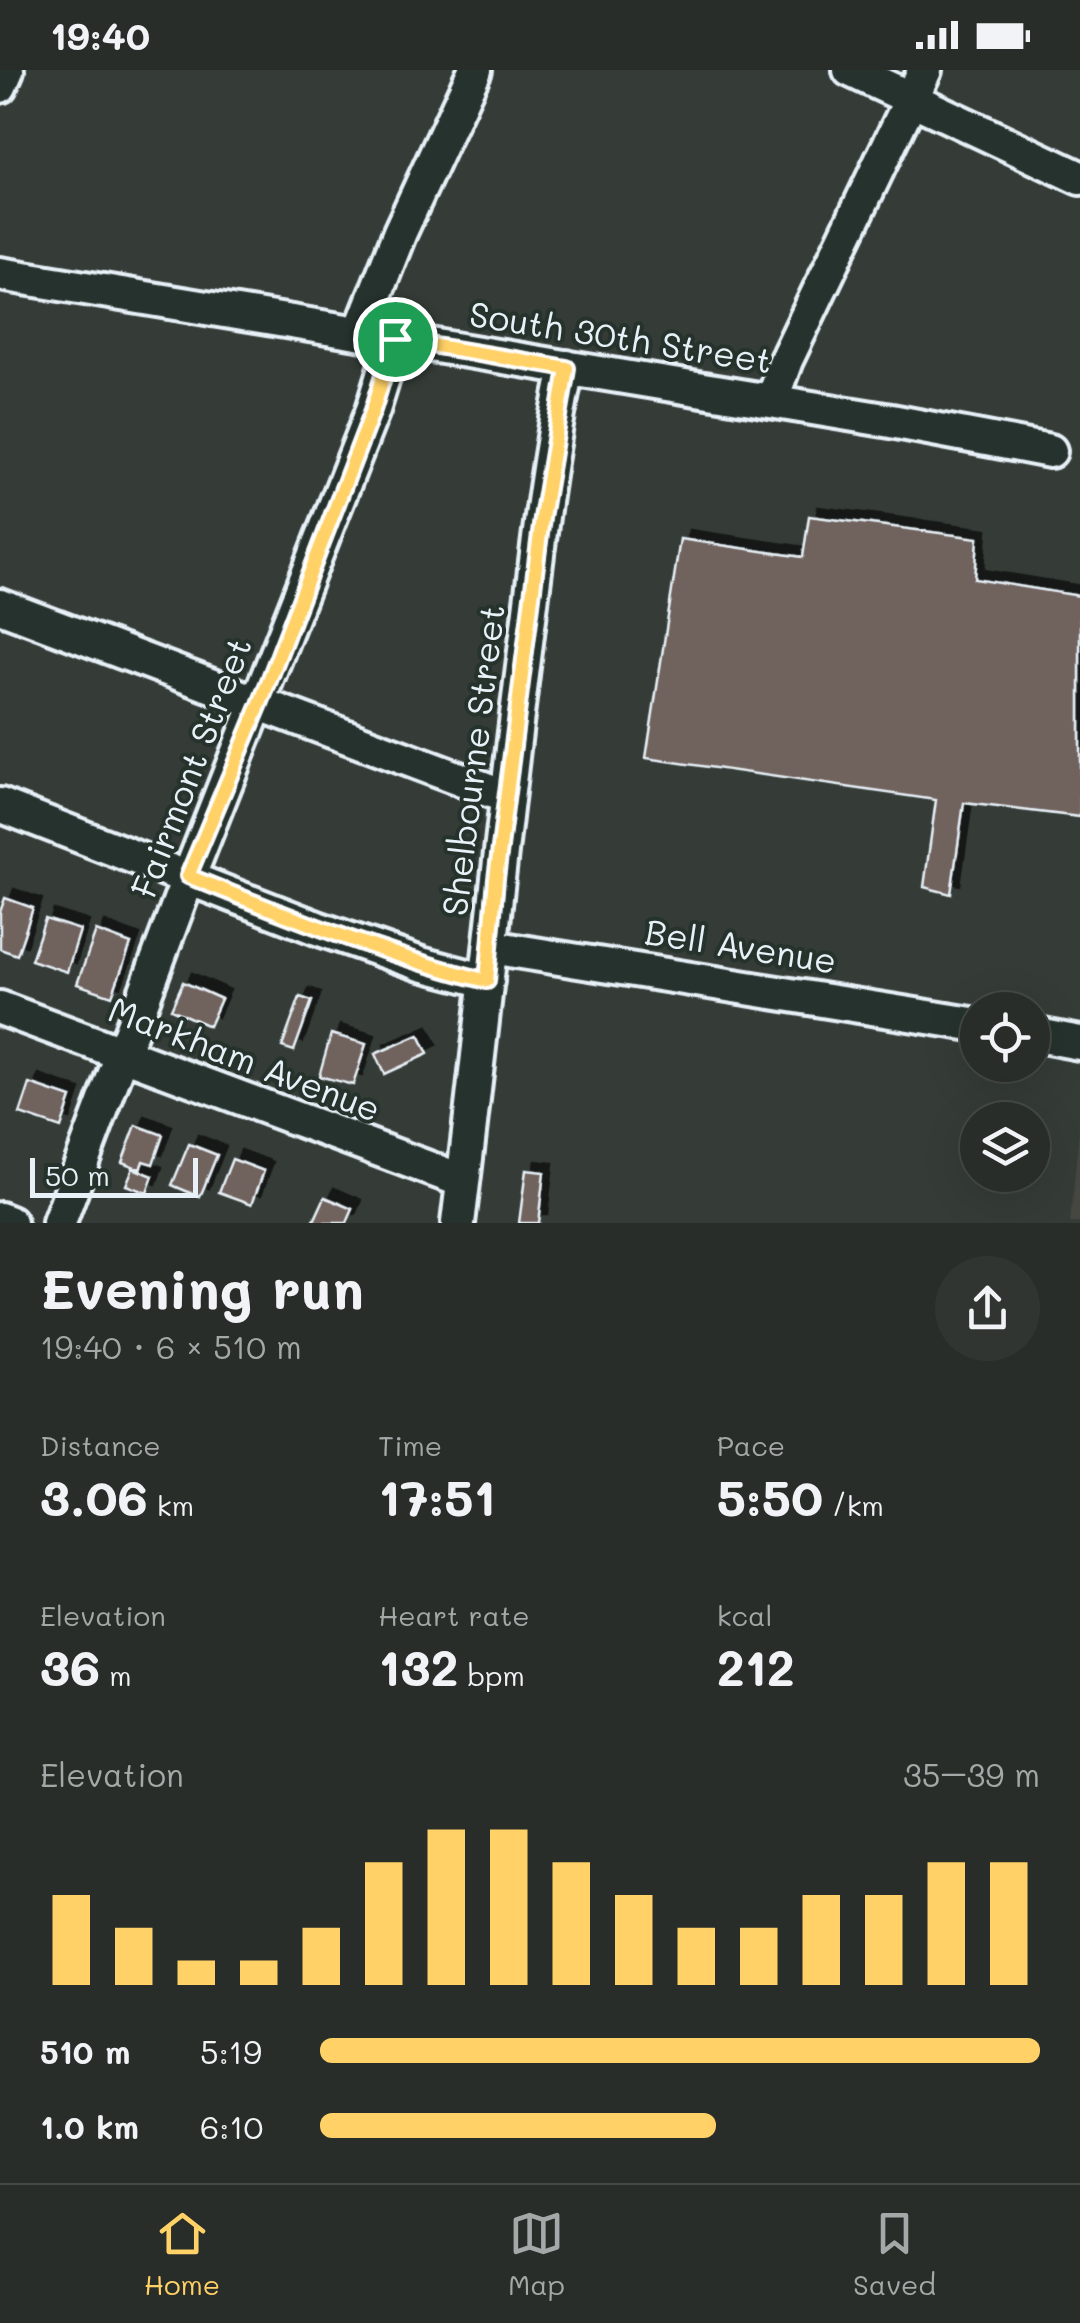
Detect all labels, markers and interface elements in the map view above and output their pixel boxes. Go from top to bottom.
text: 19:40 [50,10,150,60]
street label: South 30th Street [466,289,776,383]
pin [353,297,438,382]
icon: arrive [368,312,423,367]
street label: Shelbourne Street [430,602,514,918]
street label: Fairmont Street [119,630,261,904]
street label: Bell Avenue [642,907,840,983]
street label: Markham Avenue [103,985,387,1131]
map controls [960,992,1050,1192]
button: locate [960,992,1050,1082]
button: layers [960,1102,1050,1192]
scale bar [30,1153,198,1198]
text: 50 m [45,1157,110,1193]
text: Evening run [40,1251,364,1323]
button: share [935,1256,1040,1361]
text: 19:40 · 6 × 510 m [40,1325,302,1367]
text: Distance [40,1427,161,1463]
text: Time [378,1427,442,1463]
text: Pace [717,1427,785,1463]
text: 3.06 [40,1463,148,1529]
text: 17:51 [378,1463,496,1529]
text: 5:50 [717,1463,823,1529]
text: km [148,1487,194,1523]
text: /km [823,1487,884,1523]
text: Elevation [40,1597,166,1633]
text: Heart rate [378,1597,530,1633]
text: kcal [717,1597,772,1633]
text: 36 [40,1633,100,1699]
text: 132 [378,1633,458,1699]
text: 212 [717,1633,795,1699]
text: m [100,1657,132,1693]
text: bpm [458,1657,525,1693]
text: Elevation [40,1753,184,1795]
text: 35–39 m [903,1753,1040,1795]
text: 510 m [40,2030,130,2072]
text: 5:19 [200,2030,262,2072]
text: 1.0 km [40,2105,139,2147]
text: 6:10 [200,2105,263,2147]
tab: Home [144,2206,220,2302]
tab: Map [508,2206,565,2302]
tab: Saved [853,2206,936,2302]

